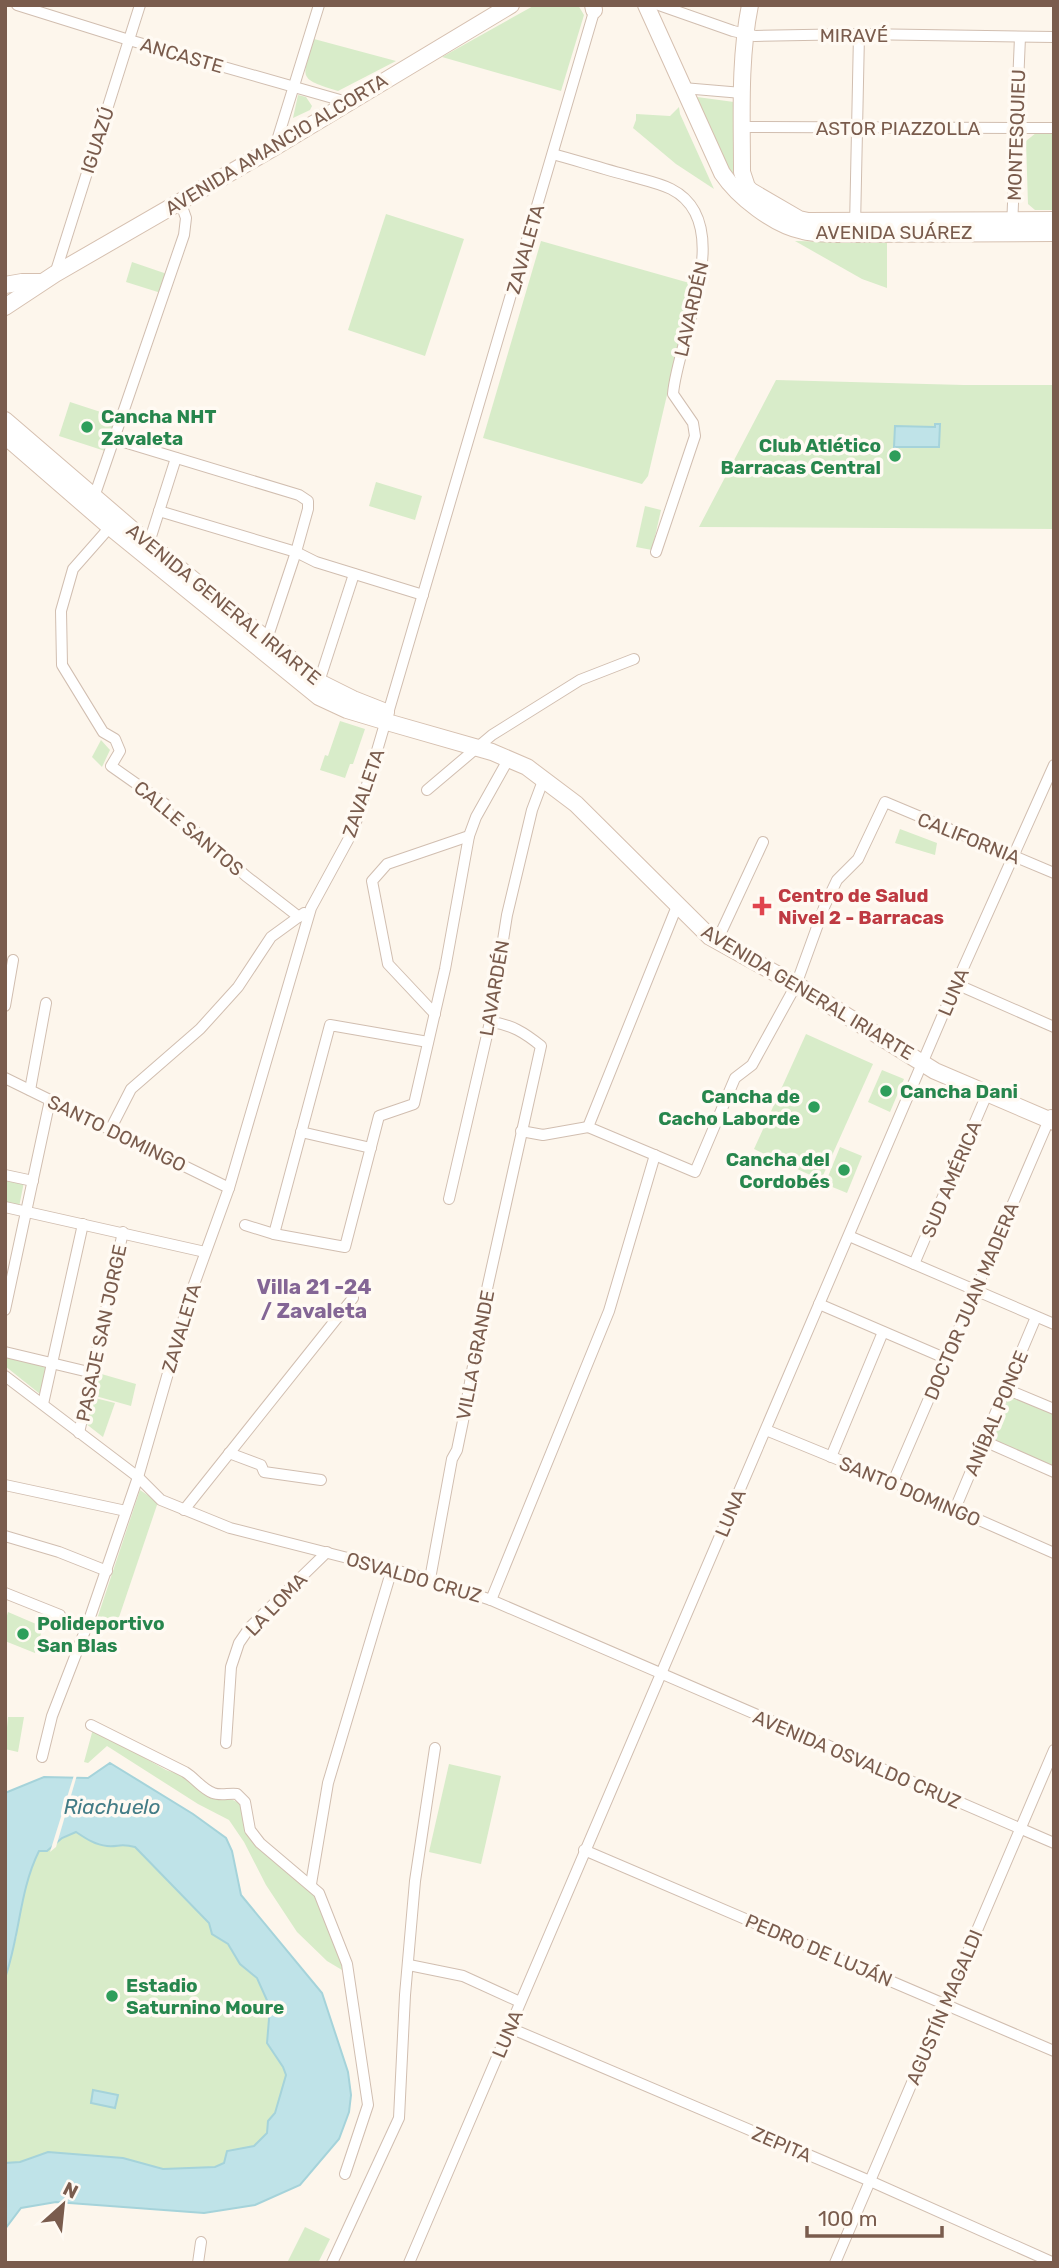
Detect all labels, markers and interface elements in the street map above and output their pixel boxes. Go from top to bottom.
street label: MIRAVÉ [820,24,888,47]
street label: ANCASTE [138,33,226,78]
street label: AVENIDA AMANCIO ALCORTA [161,69,392,220]
street label: MONTESQUIEU [1003,69,1030,201]
street label: IGUAZÚ [76,104,119,176]
street label: ASTOR PIAZZOLLA [816,117,981,140]
street label: ZAVALETA [502,202,549,297]
street label: AVENIDA SUÁREZ [816,221,972,244]
street label: LAVARDÉN [669,259,714,359]
place label: Cancha NHT Zavaleta [101,405,216,450]
marker: Cancha NHT Zavaleta [79,419,95,435]
place label: Club Atlético Barracas Central [720,434,881,479]
marker: Club Atlético Barracas Central [887,448,903,464]
street label: AVENIDA GENERAL IRIARTE [122,519,326,690]
street label: ZAVALETA [338,746,389,840]
street label: CALLE SANTOS [129,776,248,881]
street label: CALIFORNIA [914,807,1024,870]
place label: Centro de Salud Nivel 2 - Barracas [778,884,944,929]
marker: Centro de Salud Nivel 2 - Barracas [752,896,772,916]
street label: AVENIDA GENERAL IRIARTE [697,920,918,1065]
street label: LAVARDÉN [475,938,514,1038]
street label: LUNA [933,965,974,1020]
place label: Cancha Dani [900,1080,1018,1103]
marker: Cancha Dani [878,1083,894,1099]
place label: Cancha de Cacho Laborde [658,1085,800,1130]
street label: SANTO DOMINGO [44,1090,190,1177]
marker: Cancha de Cacho Laborde [806,1099,822,1115]
street label: SUD AMÉRICA [917,1117,986,1241]
place label: Cancha del Cordobés [726,1148,830,1193]
marker: Cancha del Cordobés [836,1162,852,1178]
street label: DOCTOR JUAN MADERA [919,1199,1024,1404]
street label: PASAJE SAN JORGE [71,1243,131,1424]
district label: Villa 21 -24 / Zavaleta [256,1274,372,1323]
street label: ZAVALETA [157,1281,206,1375]
street label: VILLA GRANDE [452,1288,499,1422]
street label: ANÍBAL PONCE [960,1347,1033,1479]
street label: SANTO DOMINGO [836,1451,984,1532]
street label: LUNA [710,1486,751,1541]
street label: OSVALDO CRUZ [344,1547,484,1608]
street label: LA LOMA [241,1568,312,1641]
place label: Polideportivo San Blas [37,1612,165,1657]
marker: Polideportivo San Blas [15,1626,31,1642]
street label: AVENIDA OSVALDO CRUZ [749,1705,964,1814]
water label: Riachuelo [63,1794,161,1819]
street label: PEDRO DE LUJÁN [742,1909,896,1992]
street label: AGUSTÍN MAGALDI [901,1926,988,2088]
place label: Estadio Saturnino Moure [126,1974,284,2019]
marker: Estadio Saturnino Moure [104,1988,120,2004]
street label: LUNA [487,2007,528,2062]
street label: ZEPITA [748,2122,815,2167]
north arrow [28,2170,98,2240]
text: N [59,2177,82,2204]
scale bar [807,2194,942,2238]
text: 100 m [818,2206,877,2231]

